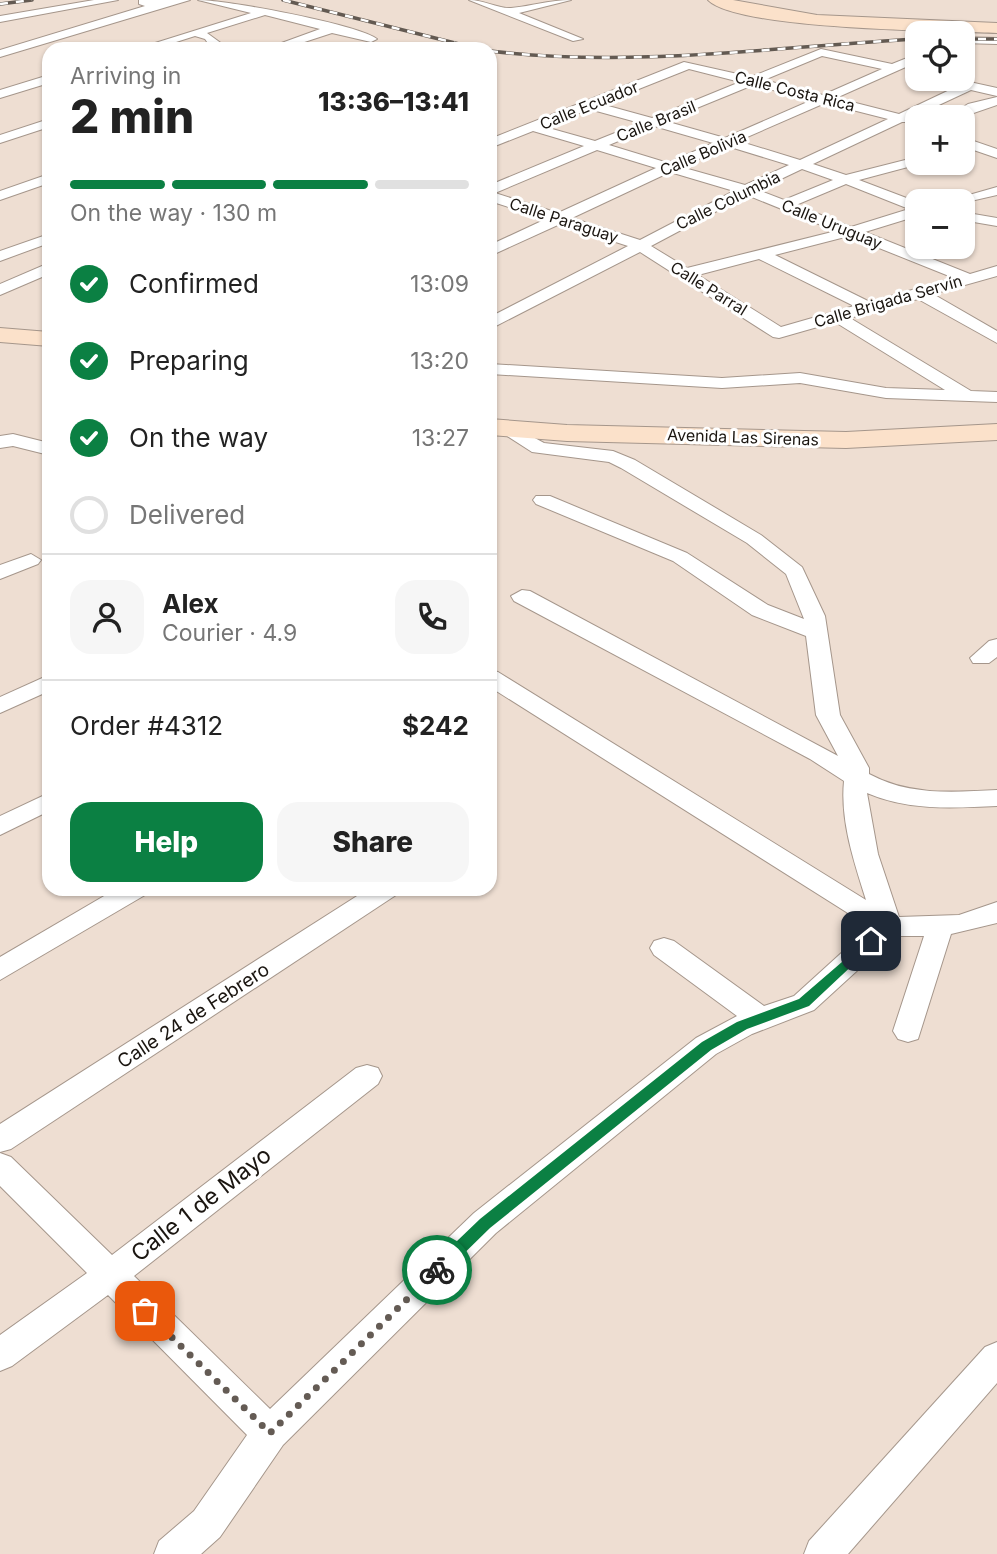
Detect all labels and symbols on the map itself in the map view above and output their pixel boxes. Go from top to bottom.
street label: Calle Costa Rica [733,66,857,116]
street label: Calle Ecuador [537,76,641,134]
street label: Calle Brasil [613,96,699,146]
street label: Calle Bolivia [657,126,749,180]
street label: Calle Columbia [673,166,783,234]
street label: Calle Paraguay [507,193,621,247]
street label: Calle Uruguay [779,195,885,253]
street label: Calle Parral [667,257,751,319]
street label: Calle Brigada Servín [812,270,964,332]
street label: Avenida Las Sirenas [667,424,819,450]
pin [841,911,901,971]
street label: Calle 24 de Febrero [113,958,274,1073]
street label: Calle 1 de Mayo [125,1141,277,1267]
courier [402,1235,472,1305]
pin [115,1281,175,1341]

